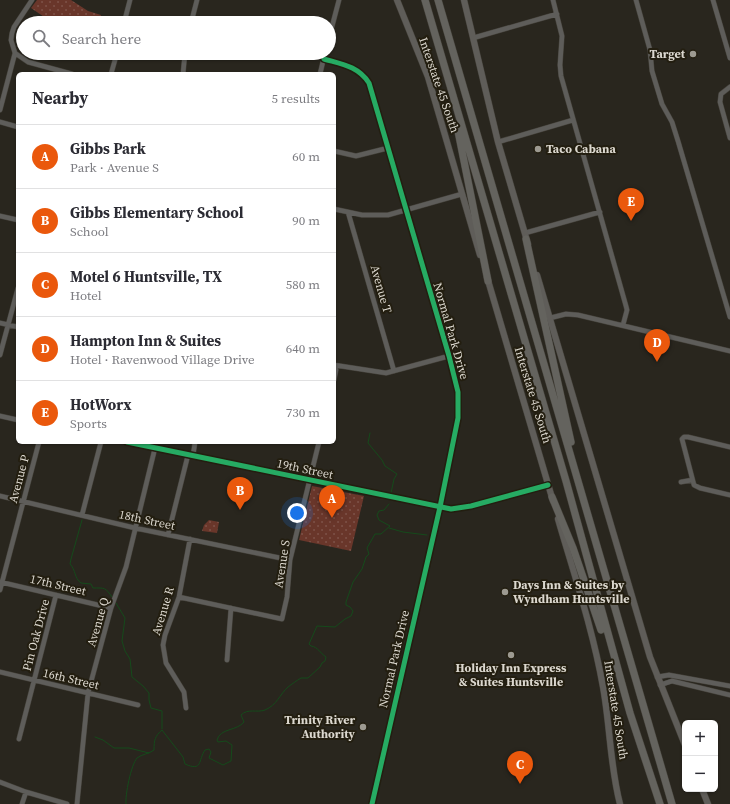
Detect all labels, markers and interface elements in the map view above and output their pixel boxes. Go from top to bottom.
search box [16,16,336,60]
icon: search [30,27,52,49]
text: Search here [62,28,141,49]
street label: Interstate 45 South [415,35,463,135]
place label: Target [650,46,686,62]
marker: Target [688,49,698,59]
text: Nearby [32,86,88,110]
text: 5 results [272,90,320,107]
text: Gibbs Park [70,138,146,159]
place label: Taco Cabana [546,141,616,157]
marker: Taco Cabana [533,144,543,154]
text: A [41,148,49,165]
text: 60 m [292,148,320,165]
text: Park · Avenue S [70,159,159,176]
pin: E [618,188,644,221]
text: Gibbs Elementary School [70,202,244,223]
text: B [41,212,49,229]
text: 90 m [292,212,320,229]
text: School [70,223,109,240]
street label: Avenue T [367,263,396,316]
text: Motel 6 Huntsville, TX [70,266,222,287]
text: C [41,276,49,293]
text: 580 m [286,276,320,293]
street label: Normal Park Drive [430,281,472,381]
text: Hotel [70,287,102,304]
pin: D [644,329,670,362]
text: Hampton Inn & Suites [70,330,221,351]
text: D [40,340,50,357]
text: 640 m [286,340,320,357]
street label: Interstate 45 South [511,345,555,445]
text: Hotel · Ravenwood Village Drive [70,351,255,368]
text: HotWorx [70,394,132,415]
text: E [41,404,49,421]
text: 730 m [286,404,320,421]
text: Sports [70,415,107,432]
street label: Avenue P [5,453,33,505]
street label: 19th Street [275,455,335,483]
pin: B [227,477,253,510]
pin: A [319,485,345,518]
your location [287,503,307,523]
street label: 18th Street [117,506,177,534]
street label: Avenue S [270,539,294,589]
street label: 17th Street [28,571,88,599]
place label: Days Inn & Suites by Wyndham Huntsville [513,577,630,607]
street label: Avenue R [148,585,178,637]
marker: Days Inn & Suites by Wyndham Huntsville [500,587,510,597]
street label: Avenue Q [83,595,113,649]
street label: Pin Oak Drive [19,597,53,673]
street label: Normal Park Drive [375,608,413,710]
marker: Holiday Inn Express & Suites Huntsville [506,650,516,660]
street label: Interstate 45 South [600,659,632,761]
place label: Holiday Inn Express & Suites Huntsville [456,660,567,690]
street label: 16th Street [41,665,101,693]
place label: Trinity River Authority [284,712,356,742]
map controls [682,720,718,792]
button: + [682,720,718,756]
marker: Trinity River Authority [358,722,368,732]
pin: C [507,751,533,784]
button: − [682,756,718,792]

